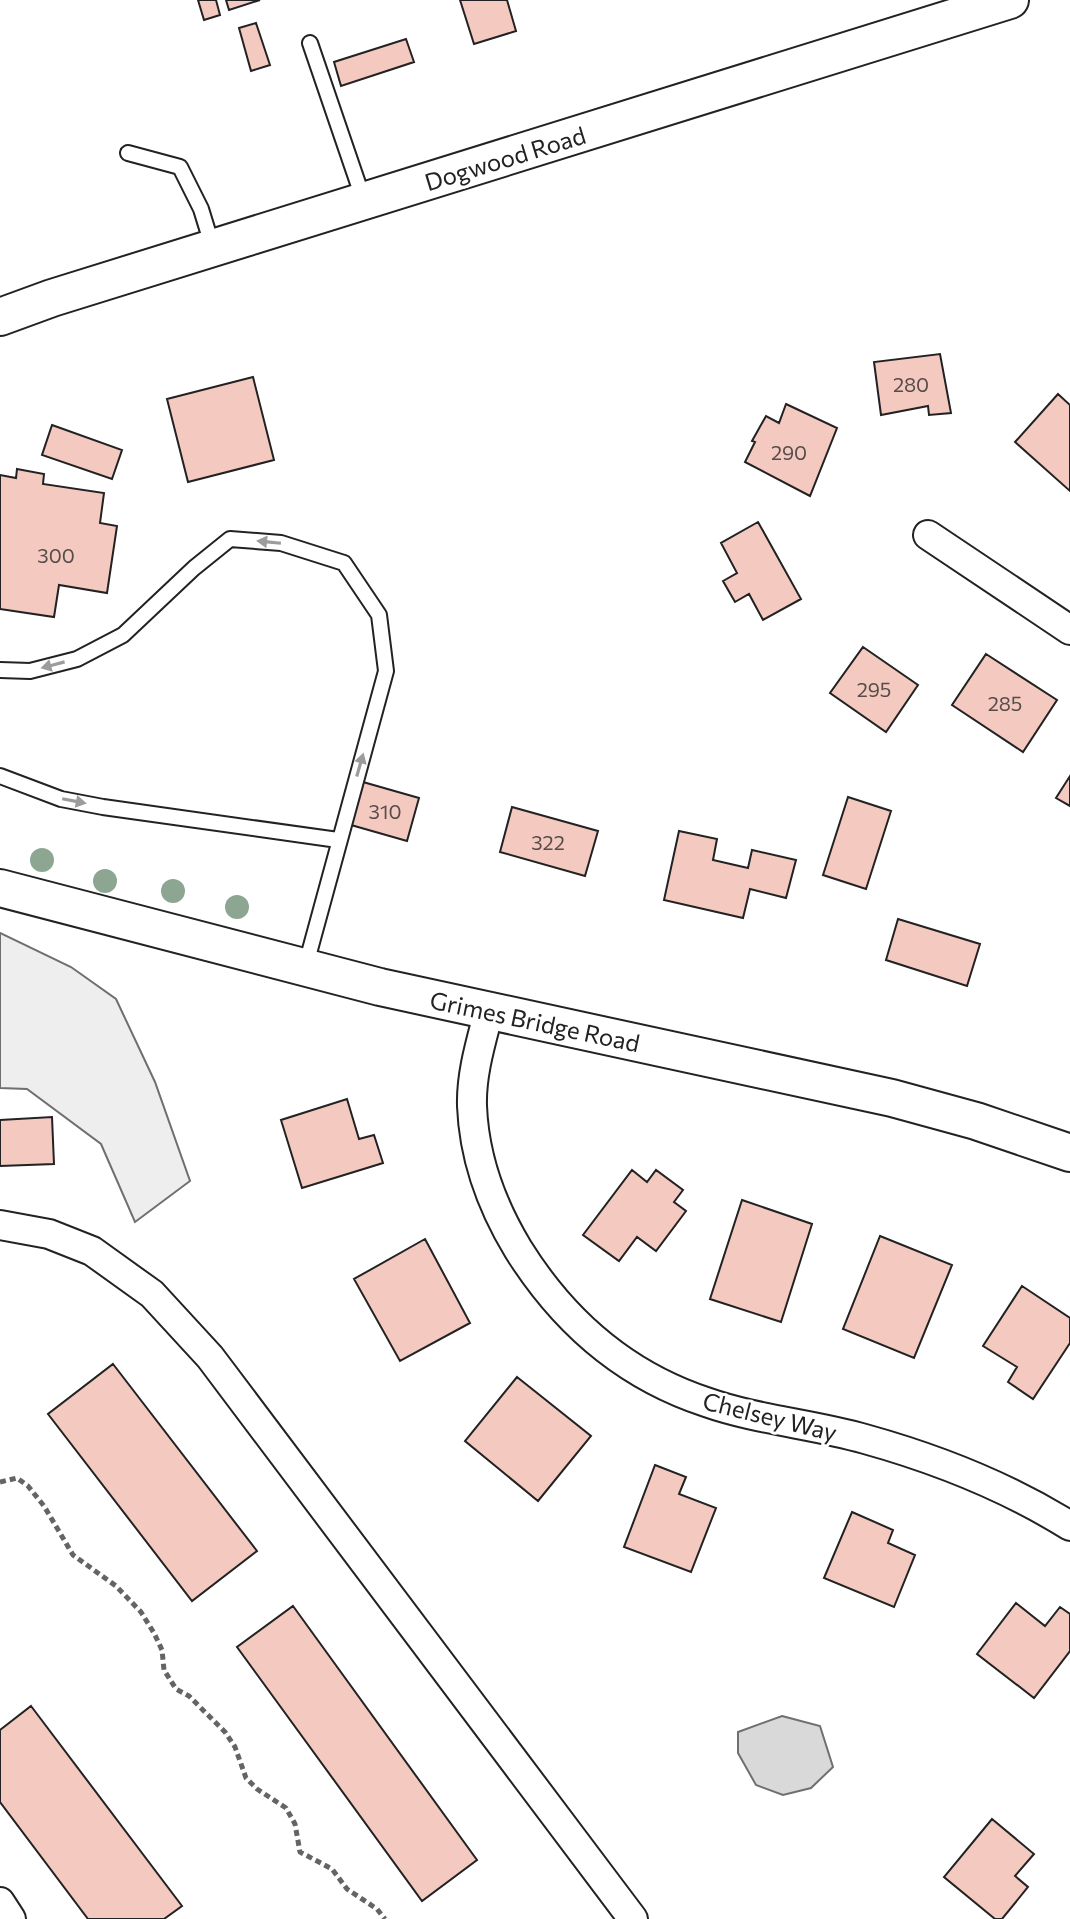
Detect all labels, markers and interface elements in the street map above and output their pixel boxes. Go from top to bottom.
street label: Dogwood Road [421,120,589,196]
house number: 280 [893,372,929,396]
house number: 290 [771,440,807,464]
one-way arrow [256,536,281,549]
house number: 300 [37,543,75,567]
one-way arrow [41,660,66,672]
house number: 295 [857,677,891,701]
house number: 285 [988,691,1022,715]
one-way arrow [354,753,366,778]
one-way arrow [61,795,86,808]
house number: 310 [368,799,402,823]
house number: 322 [531,830,565,854]
street label: Grimes Bridge Road [427,985,643,1057]
street label: Chelsey Way [700,1385,840,1447]

